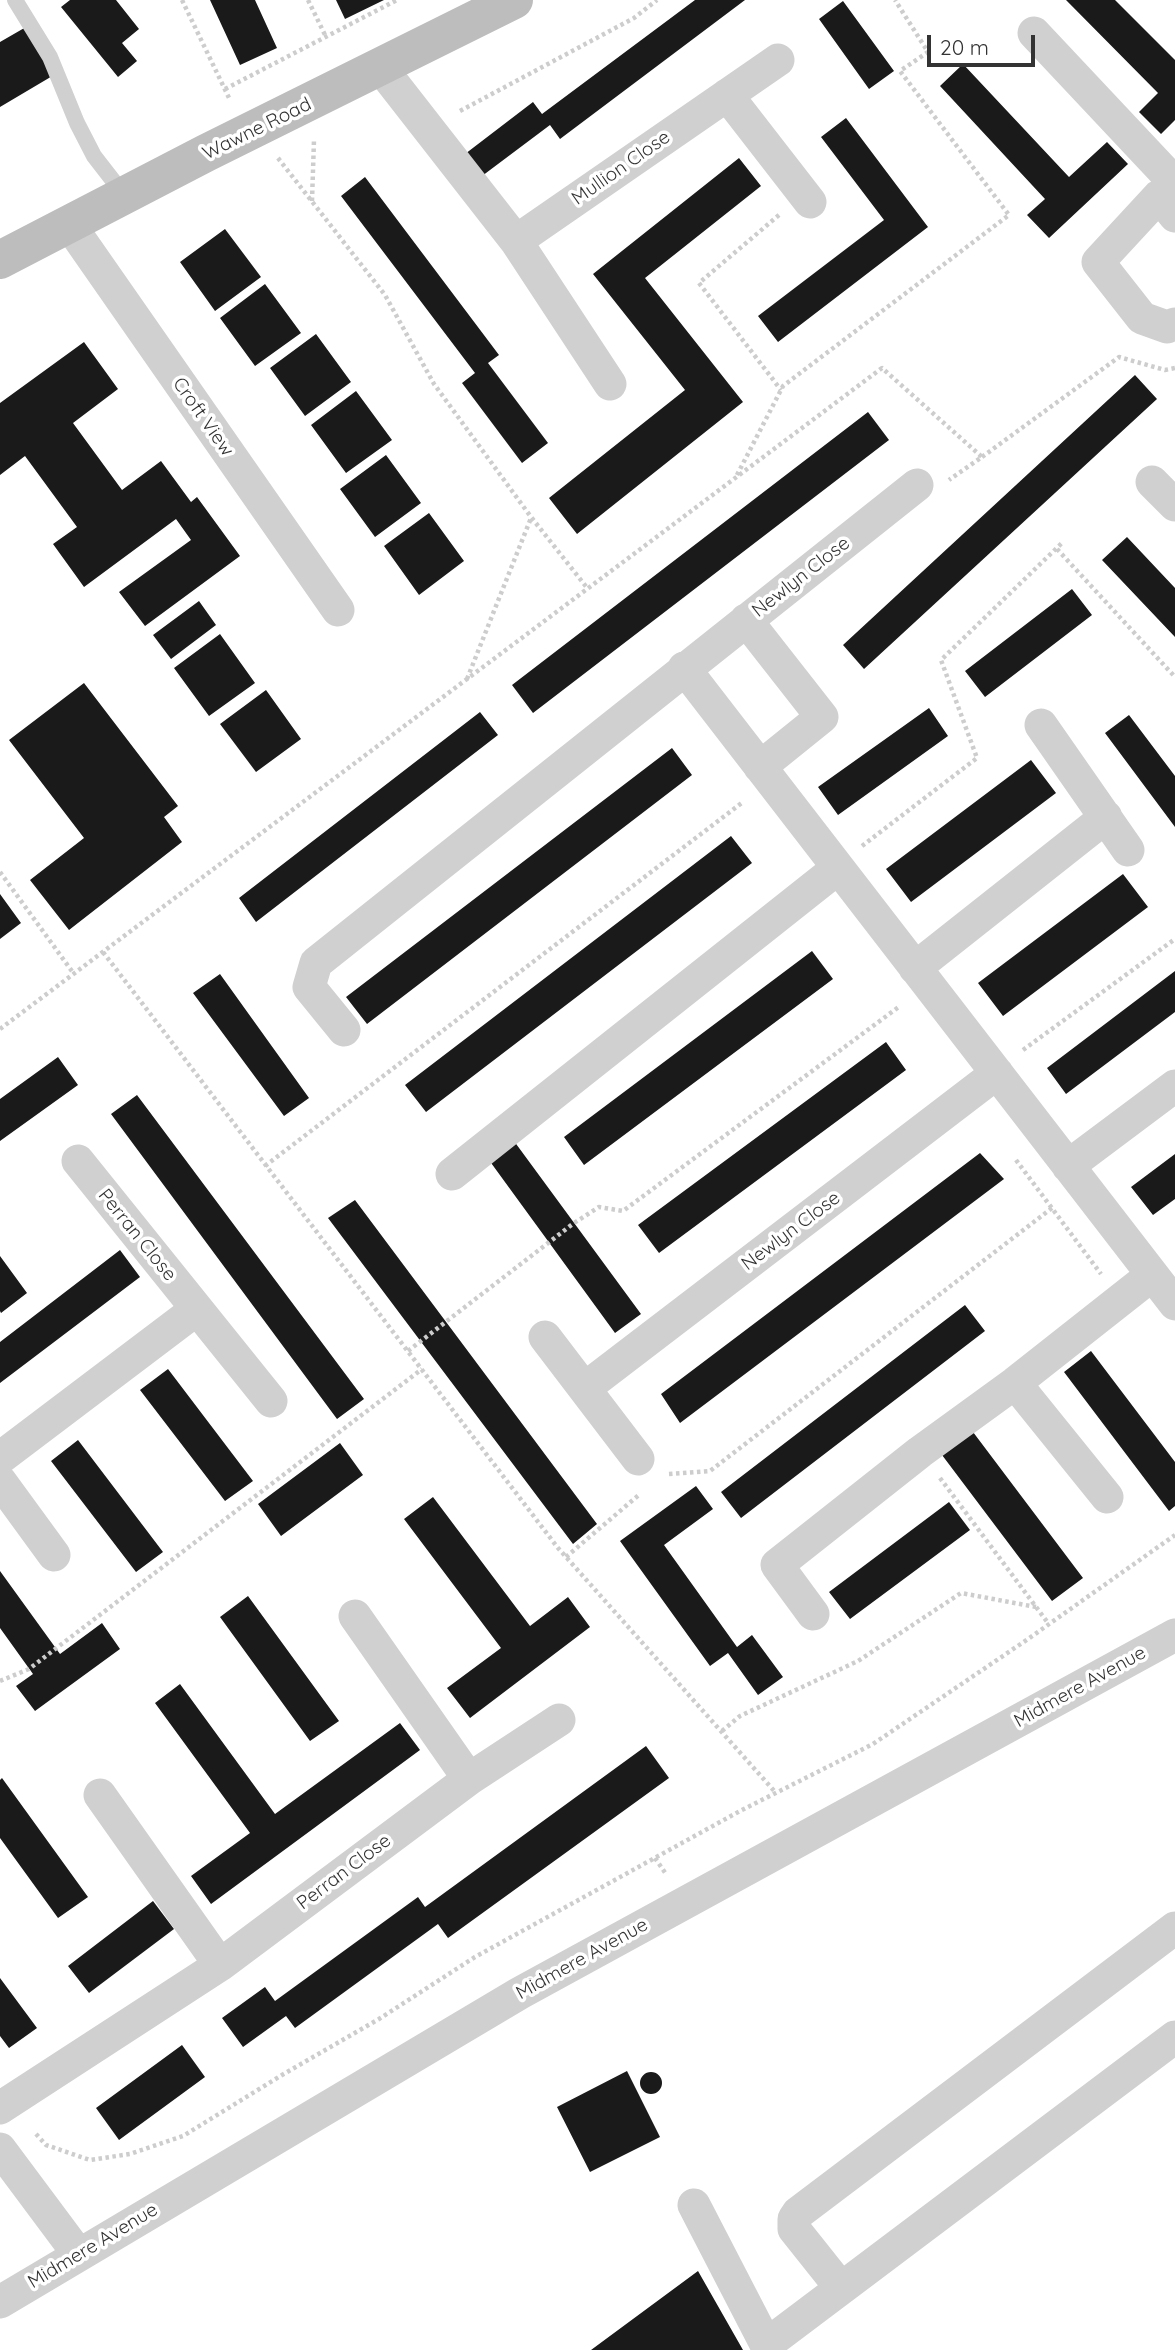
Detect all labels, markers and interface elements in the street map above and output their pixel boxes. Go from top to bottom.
scale bar [930,21,1038,65]
text: 20 m [940,34,989,60]
street label: Wawne Road [199,93,315,165]
street label: Mullion Close [567,126,675,210]
street label: Croft View [168,373,238,461]
street label: Newlyn Close [748,532,854,622]
street label: Perran Close [93,1184,181,1286]
street label: Newlyn Close [737,1187,845,1275]
street label: Midmere Avenue [1010,1641,1150,1733]
street label: Perran Close [293,1829,395,1915]
street label: Midmere Avenue [512,1913,652,2005]
street label: Midmere Avenue [24,2198,162,2294]

